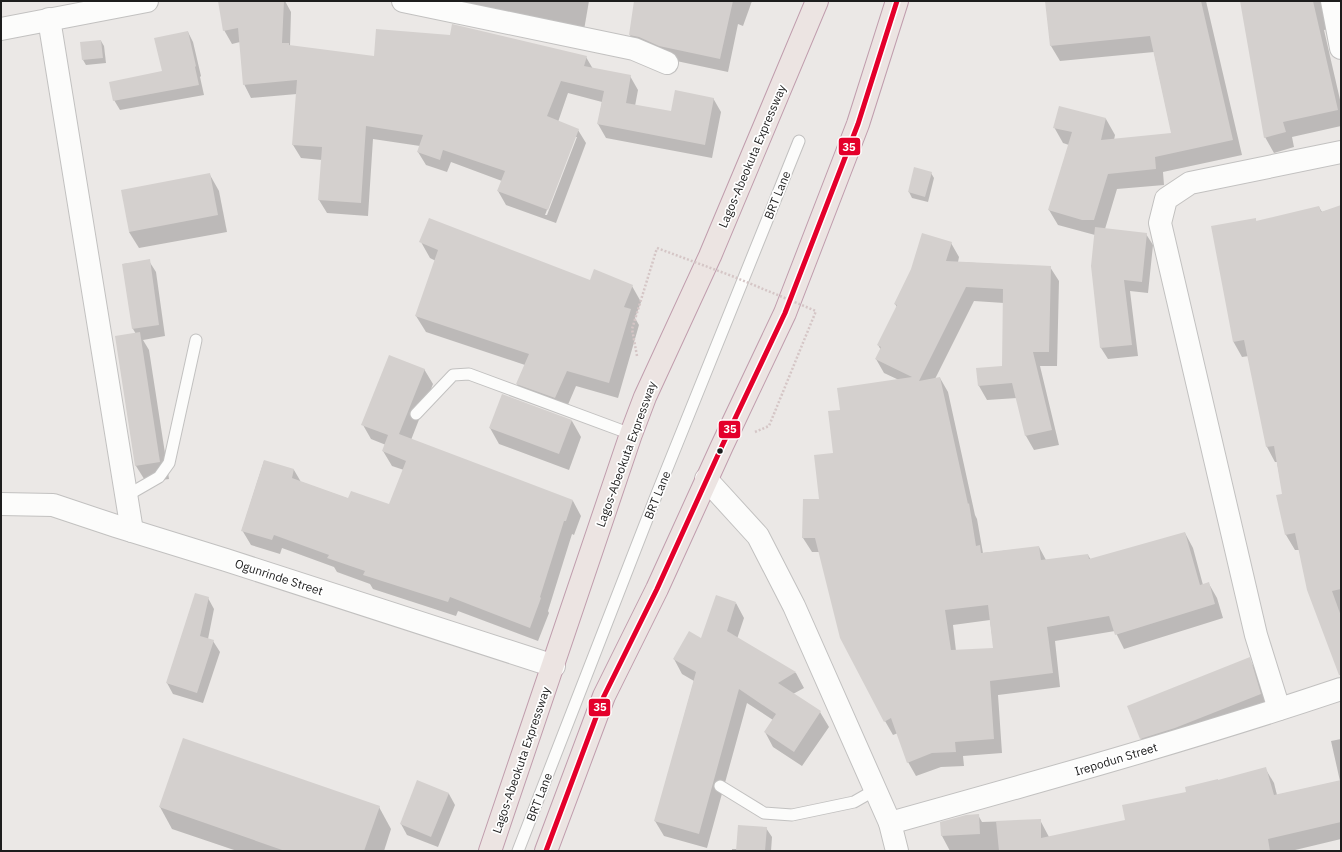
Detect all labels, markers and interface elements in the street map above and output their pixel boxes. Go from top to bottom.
street label: Lagos-Abeokuta Expressway [715,82,789,230]
line badge: 35 [838,137,861,156]
text: 35 [842,140,856,154]
street label: BRT Lane [761,168,794,221]
street label: Lagos-Abeokuta Expressway [593,379,659,529]
line badge: 35 [718,420,741,439]
text: 35 [723,422,737,436]
unlabelled marker [715,446,725,456]
street label: BRT Lane [641,468,674,521]
street label: Ogunrinde Street [233,556,325,598]
street label: Lagos-Abeokuta Expressway [489,685,553,835]
line badge: 35 [588,698,611,717]
text: 35 [593,700,607,714]
street label: Irepodun Street [1073,739,1159,779]
street label: BRT Lane [523,770,555,823]

